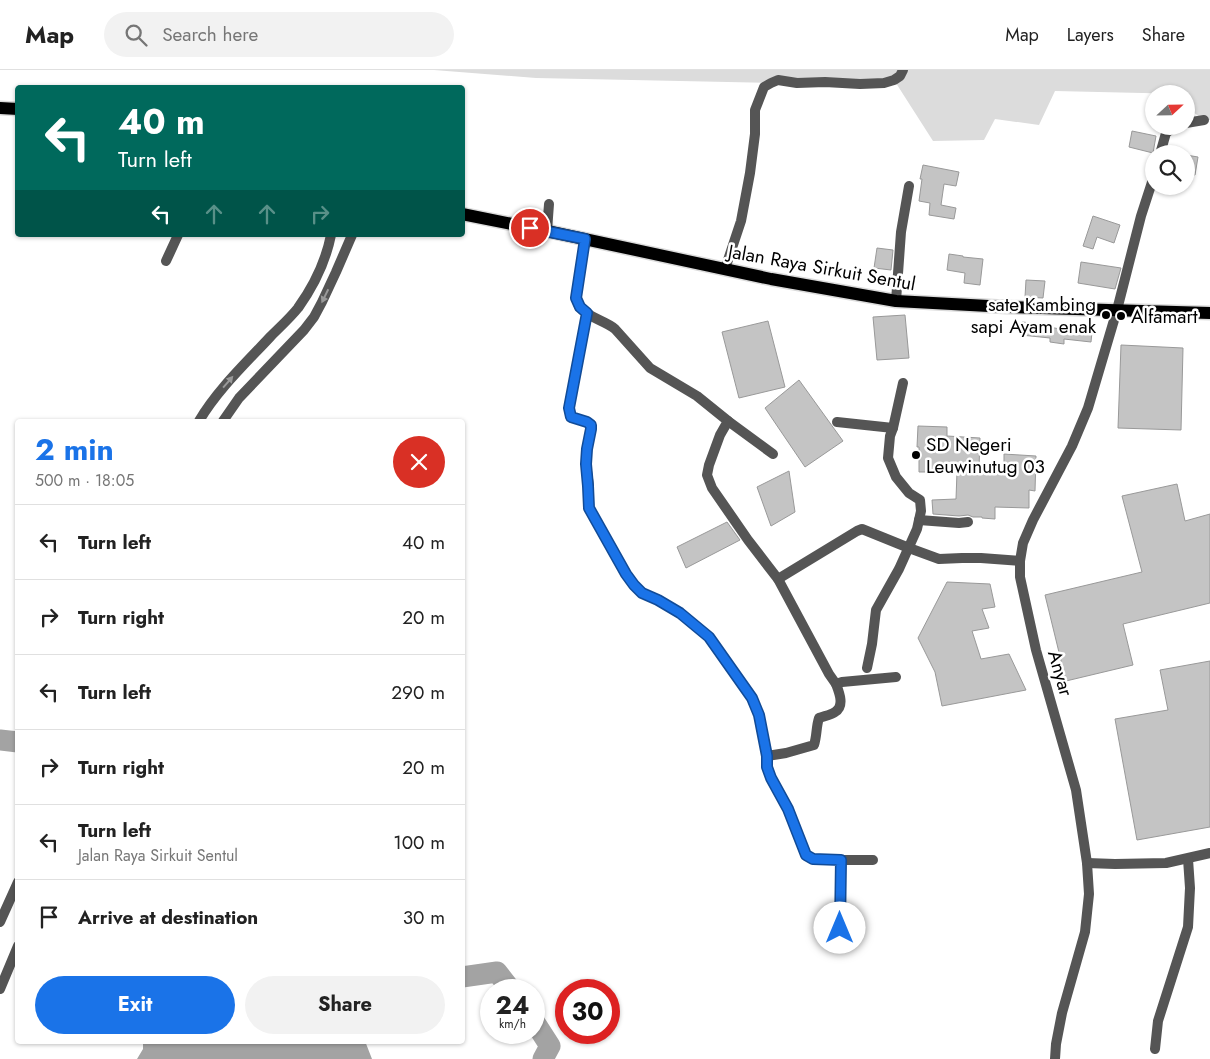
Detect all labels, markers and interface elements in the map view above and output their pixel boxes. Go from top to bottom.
search box [104,12,454,57]
text: Map [25,17,74,52]
icon: search [122,21,150,49]
text: Search here [162,21,258,48]
text: Map [1005,22,1039,48]
text: Layers [1067,22,1114,48]
text: Share [1142,22,1185,48]
north arrow [1145,85,1195,135]
map controls [1145,85,1195,195]
text: 40 m [118,97,205,147]
icon: left [35,105,100,170]
text: Turn left [118,143,192,175]
button: search [1145,145,1195,195]
icon: left [147,200,175,228]
icon: ahead [200,200,228,228]
icon: ahead [253,200,281,228]
icon: right [306,200,334,228]
pin [509,207,551,249]
icon: arrive [516,214,544,242]
street label: Jalan Raya Sirkuit Sentul [723,237,918,297]
one-way arrow [321,289,329,303]
place label: sate Kambing sapi Ayam enak [971,291,1097,340]
place label: Alfamart [1131,303,1198,330]
marker: sate Kambing sapi Ayam enak [1100,309,1112,321]
marker: Alfamart [1115,310,1127,322]
one-way arrow [222,376,233,388]
text: 2 min [35,428,114,471]
place label: SD Negeri Leuwinutug 03 [926,431,1045,480]
button: close [393,436,445,488]
marker: SD Negeri Leuwinutug 03 [910,449,922,461]
text: 500 m · 18:05 [35,469,134,492]
icon: left [35,528,63,556]
text: Turn left [78,529,151,556]
text: 40 m [402,529,445,556]
icon: right [35,603,63,631]
text: Turn right [78,604,164,631]
text: 20 m [402,604,445,631]
street label: Anyar [1041,647,1080,700]
icon: left [35,678,63,706]
text: Turn left [78,679,151,706]
text: 290 m [391,679,445,706]
icon: right [35,753,63,781]
text: Turn right [78,754,164,781]
text: 20 m [402,754,445,781]
text: Turn left [78,817,151,844]
icon: left [35,828,63,856]
text: 100 m [393,829,445,856]
text: Jalan Raya Sirkuit Sentul [78,844,238,867]
position arrow [813,901,865,953]
icon: arrive [35,903,63,931]
text: Arrive at destination [78,904,258,931]
text: 30 m [403,904,445,931]
button: Exit [35,976,235,1034]
button: Share [245,976,445,1034]
speed limit sign: 30 [555,979,620,1044]
text: 24 [496,987,529,1023]
text: km/h [499,1015,526,1033]

